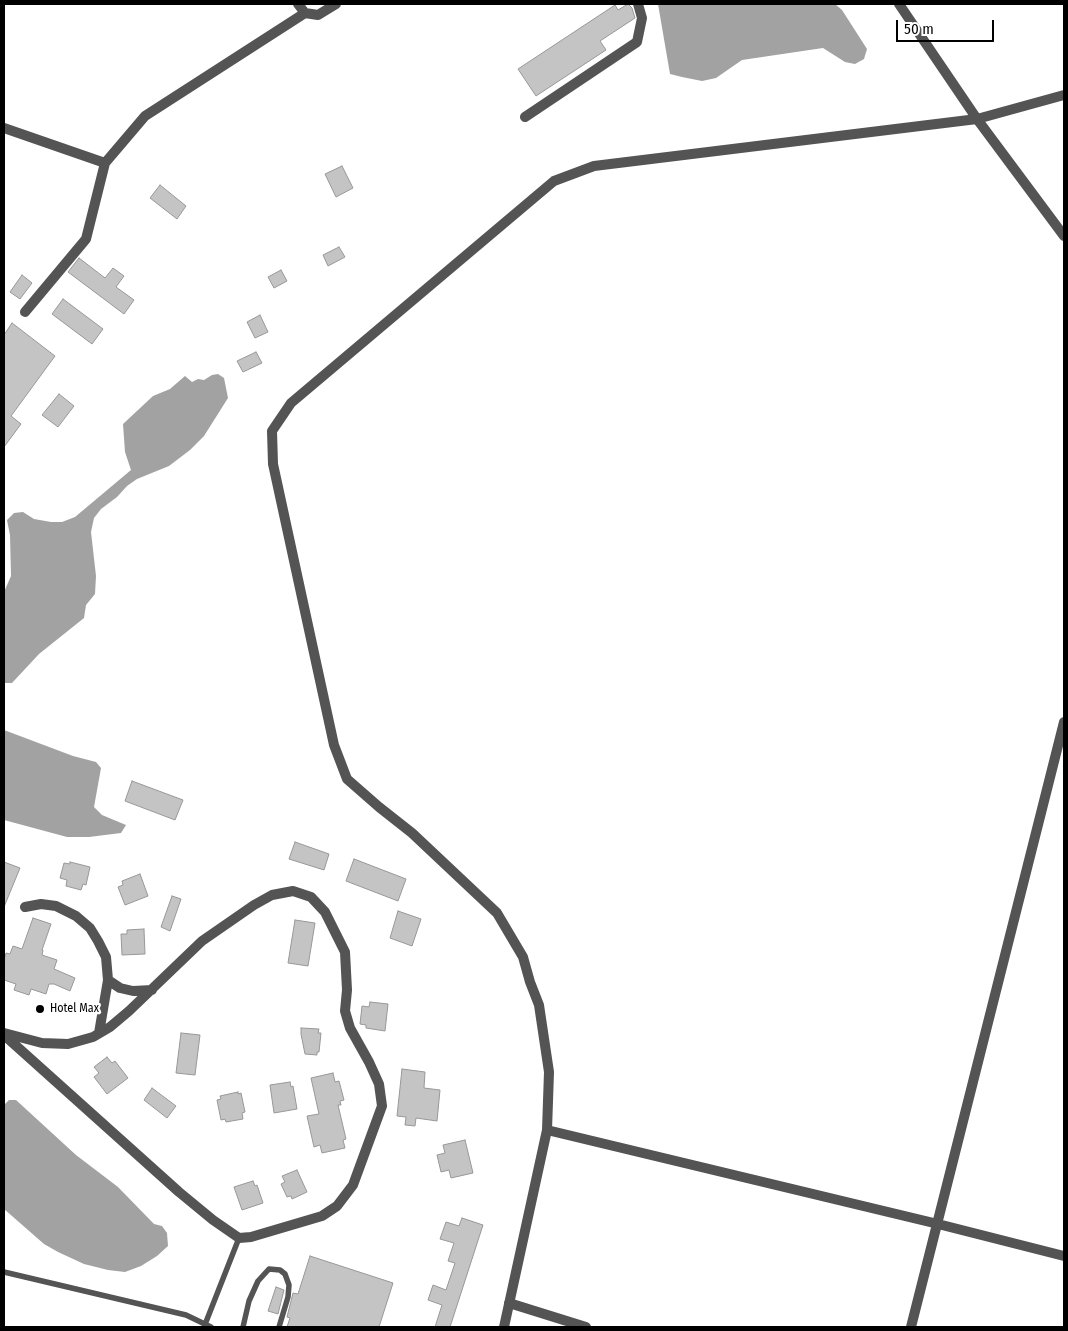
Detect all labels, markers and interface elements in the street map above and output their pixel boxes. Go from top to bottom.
scale bar [898,10,996,42]
text: 50 m [904,20,934,38]
place label: Hotel Max [50,1002,99,1016]
marker: Hotel Max [34,1003,46,1015]

